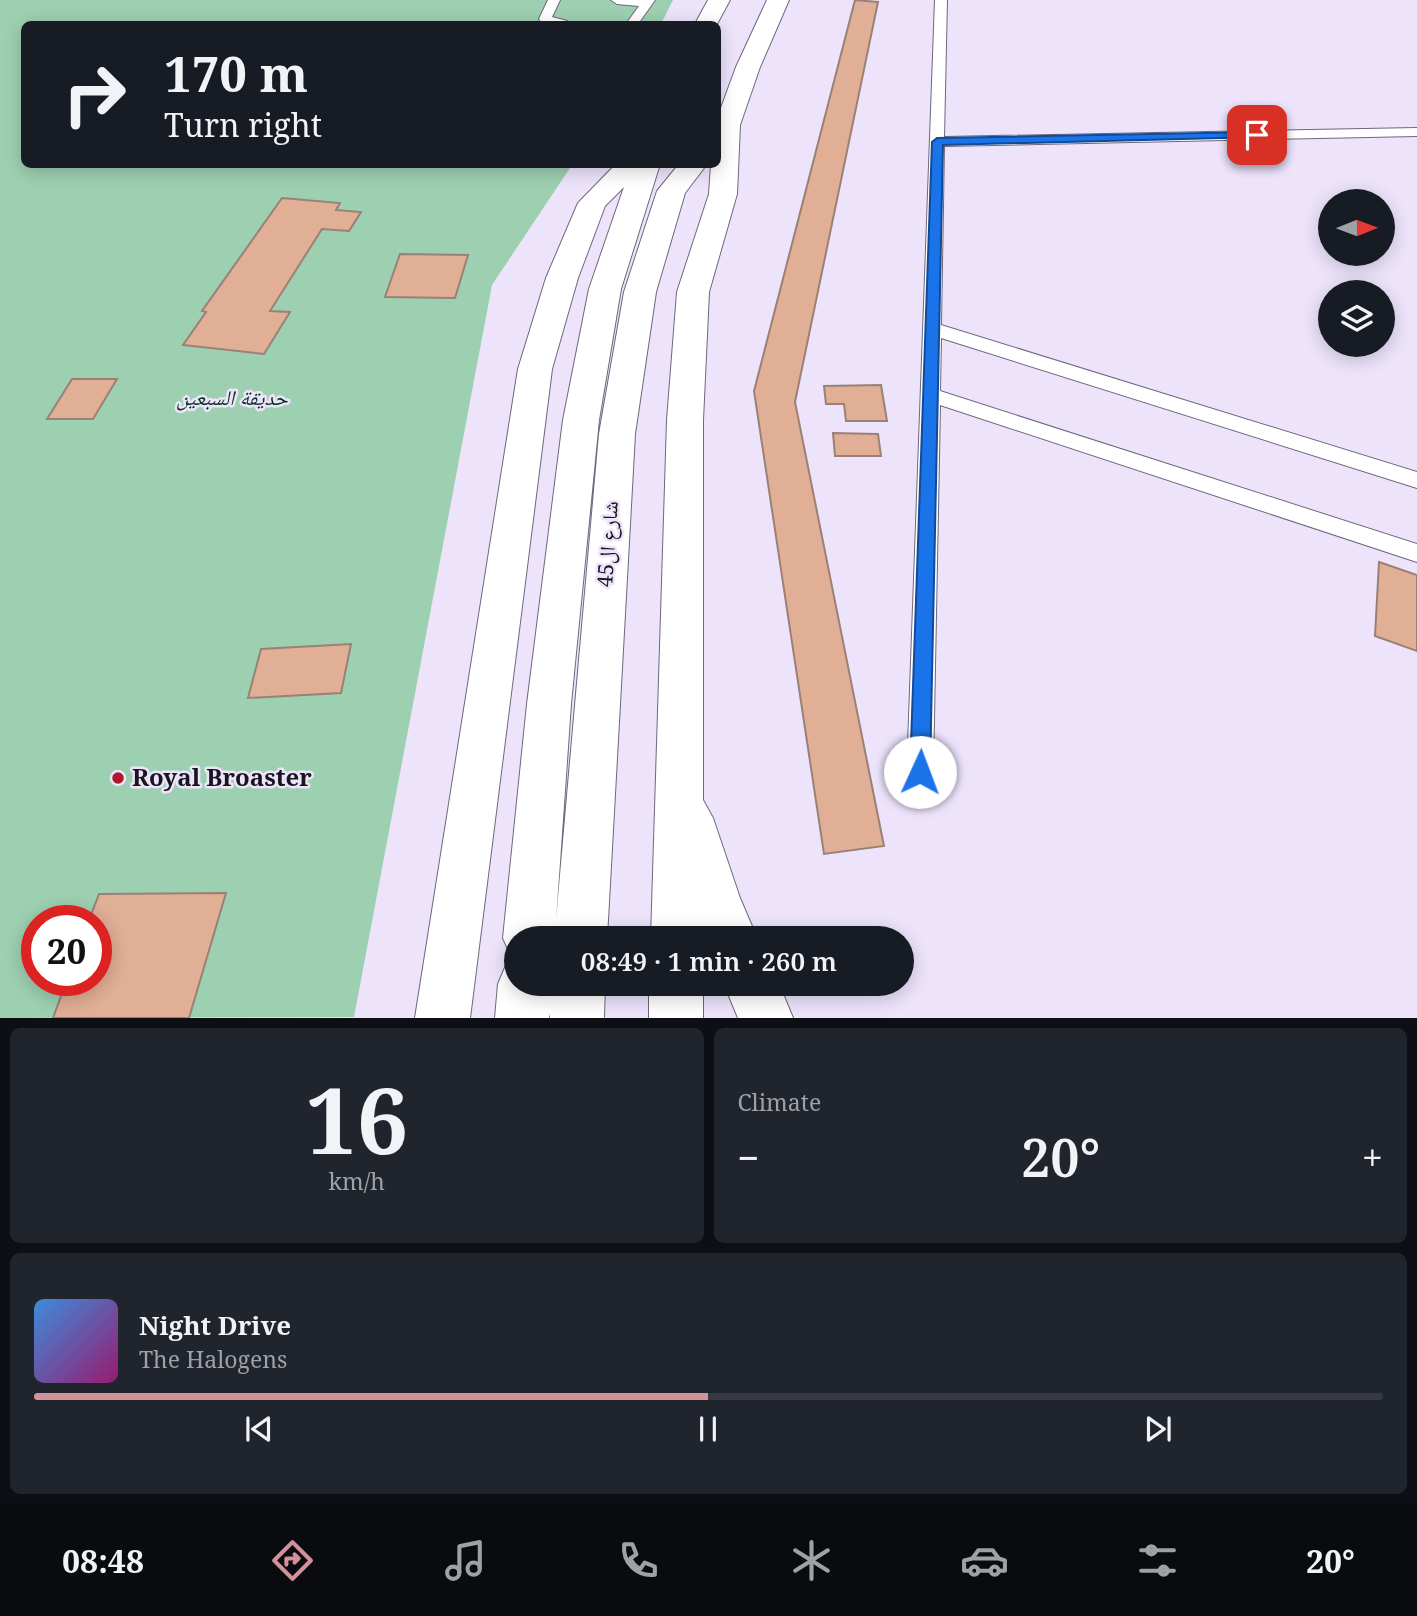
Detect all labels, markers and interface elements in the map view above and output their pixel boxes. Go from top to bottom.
text: 170 m [164,40,308,106]
icon: right [49,49,140,140]
text: Turn right [164,103,322,146]
pin [1227,105,1287,165]
icon: arrive [1238,116,1276,154]
north arrow [1318,189,1395,266]
map controls [1318,189,1395,357]
button: layers [1318,280,1395,357]
park label: حديقة السبعين [176,383,288,411]
street label: شارع ال45 [590,500,624,588]
position arrow [883,735,957,809]
place label: Royal Broaster [132,760,312,793]
marker: Royal Broaster [110,770,126,786]
speed limit sign: 20 [21,905,112,996]
text: 08:49 · 1 min · 260 m [581,943,837,979]
text: 16 [305,1057,408,1181]
text: Climate [738,1086,821,1118]
text: 20° [1021,1121,1100,1192]
text: − [738,1131,760,1183]
text: + [1362,1131,1383,1183]
text: km/h [329,1165,385,1197]
text: Night Drive [139,1307,291,1343]
text: The Halogens [139,1343,287,1375]
icon: previous [240,1410,278,1448]
icon: pause [689,1410,727,1448]
icon: next [1139,1410,1177,1448]
icon: directions [268,1536,317,1585]
icon: music [441,1536,490,1585]
icon: phone [614,1536,663,1585]
icon: climate [787,1536,836,1585]
icon: car [960,1536,1009,1585]
icon: filters [1133,1536,1182,1585]
text: 08:48 [62,1539,144,1582]
text: 20° [1306,1539,1355,1582]

